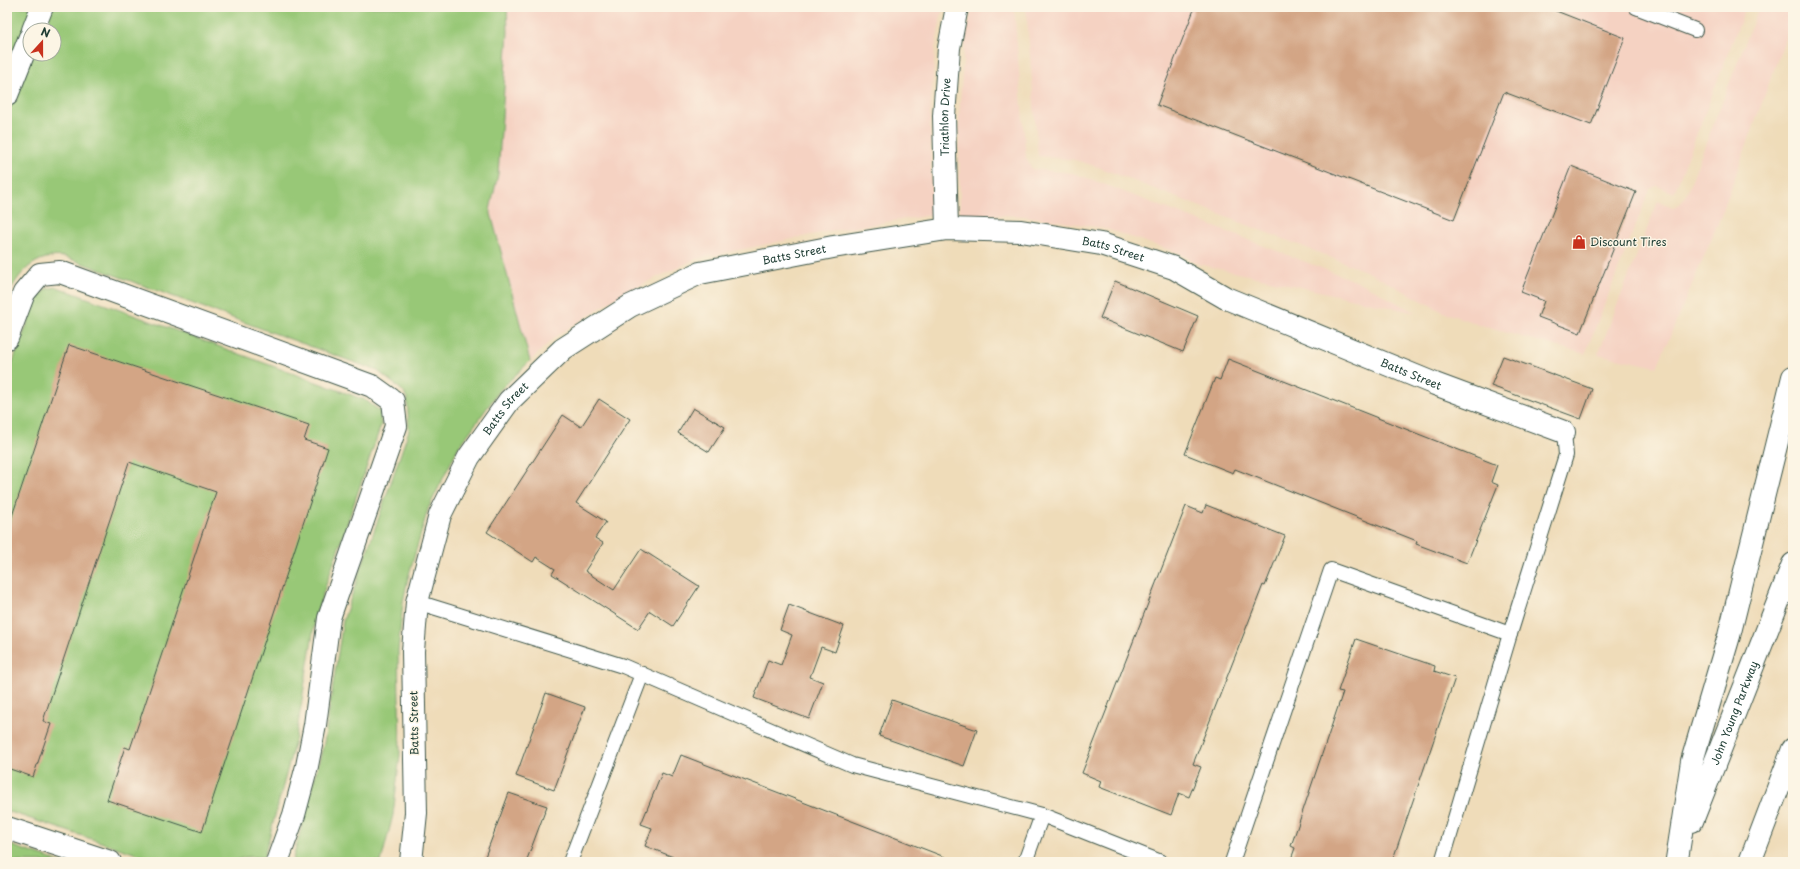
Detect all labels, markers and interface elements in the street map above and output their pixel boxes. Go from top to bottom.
north arrow [22,22,62,62]
text: N [39,23,53,42]
street label: Triathlon Drive [935,77,955,157]
street label: Batts Street [1081,232,1147,266]
place label: Discount Tires [1590,233,1666,250]
shop icon: Discount Tires [1571,234,1587,250]
street label: Batts Street [761,239,828,269]
street label: Batts Street [1378,354,1445,394]
street label: Batts Street [478,377,532,439]
street label: John Young Parkway [1706,658,1762,767]
street label: Batts Street [404,690,423,755]

